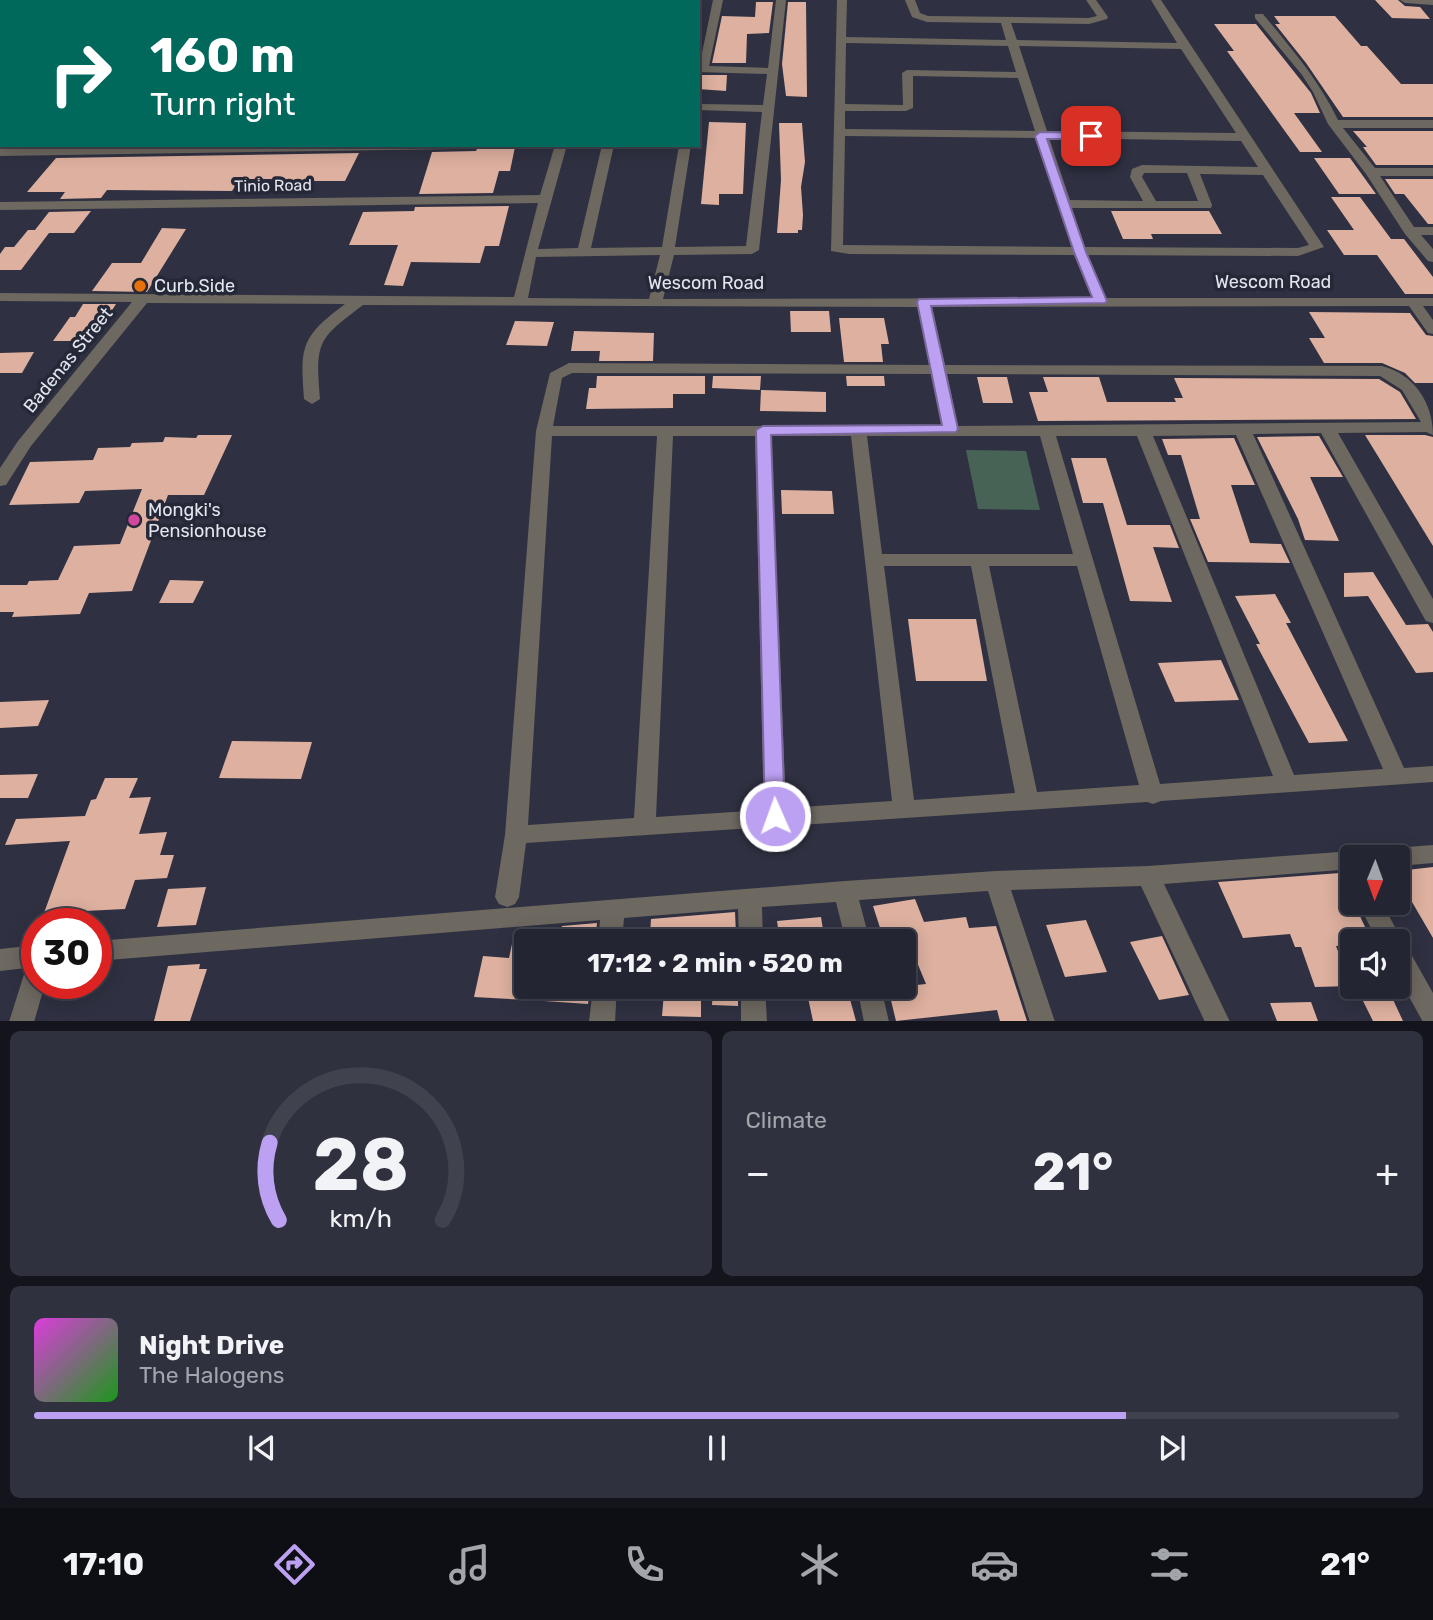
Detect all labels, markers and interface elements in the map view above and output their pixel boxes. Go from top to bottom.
text: 160 m [150,26,295,84]
icon: right [35,28,126,119]
text: Turn right [150,85,295,123]
pin [1061,106,1121,166]
icon: arrive [1072,117,1110,155]
street label: Tinio Road [234,175,312,196]
street label: Wescom Road [1215,271,1331,293]
street label: Wescom Road [648,272,764,294]
place label: Curb.Side [154,275,235,297]
marker: Curb.Side [132,278,148,294]
street label: Badenas Street [19,303,117,417]
place label: Mongki's Pensionhouse [148,499,267,542]
marker: Mongki's Pensionhouse [126,512,142,528]
position arrow [738,779,812,853]
north arrow [1340,845,1410,915]
map controls [1340,845,1410,999]
speed limit sign: 30 [21,908,112,999]
button: sound [1340,929,1410,999]
text: 17:12 · 2 min · 520 m [587,948,843,979]
text: Climate [746,1106,827,1134]
text: 28 [312,1122,409,1208]
text: 21° [1032,1141,1113,1203]
text: − [746,1150,770,1196]
text: + [1375,1150,1399,1196]
text: km/h [330,1203,392,1232]
text: Night Drive [139,1330,284,1361]
text: The Halogens [139,1361,285,1389]
icon: previous [243,1429,281,1467]
icon: pause [698,1429,736,1467]
icon: next [1153,1429,1191,1467]
icon: directions [270,1540,319,1589]
icon: music [445,1540,494,1589]
icon: phone [620,1540,669,1589]
icon: climate [795,1540,844,1589]
icon: car [970,1540,1019,1589]
icon: filters [1145,1540,1194,1589]
text: 17:10 [63,1545,144,1583]
text: 21° [1320,1545,1370,1583]

